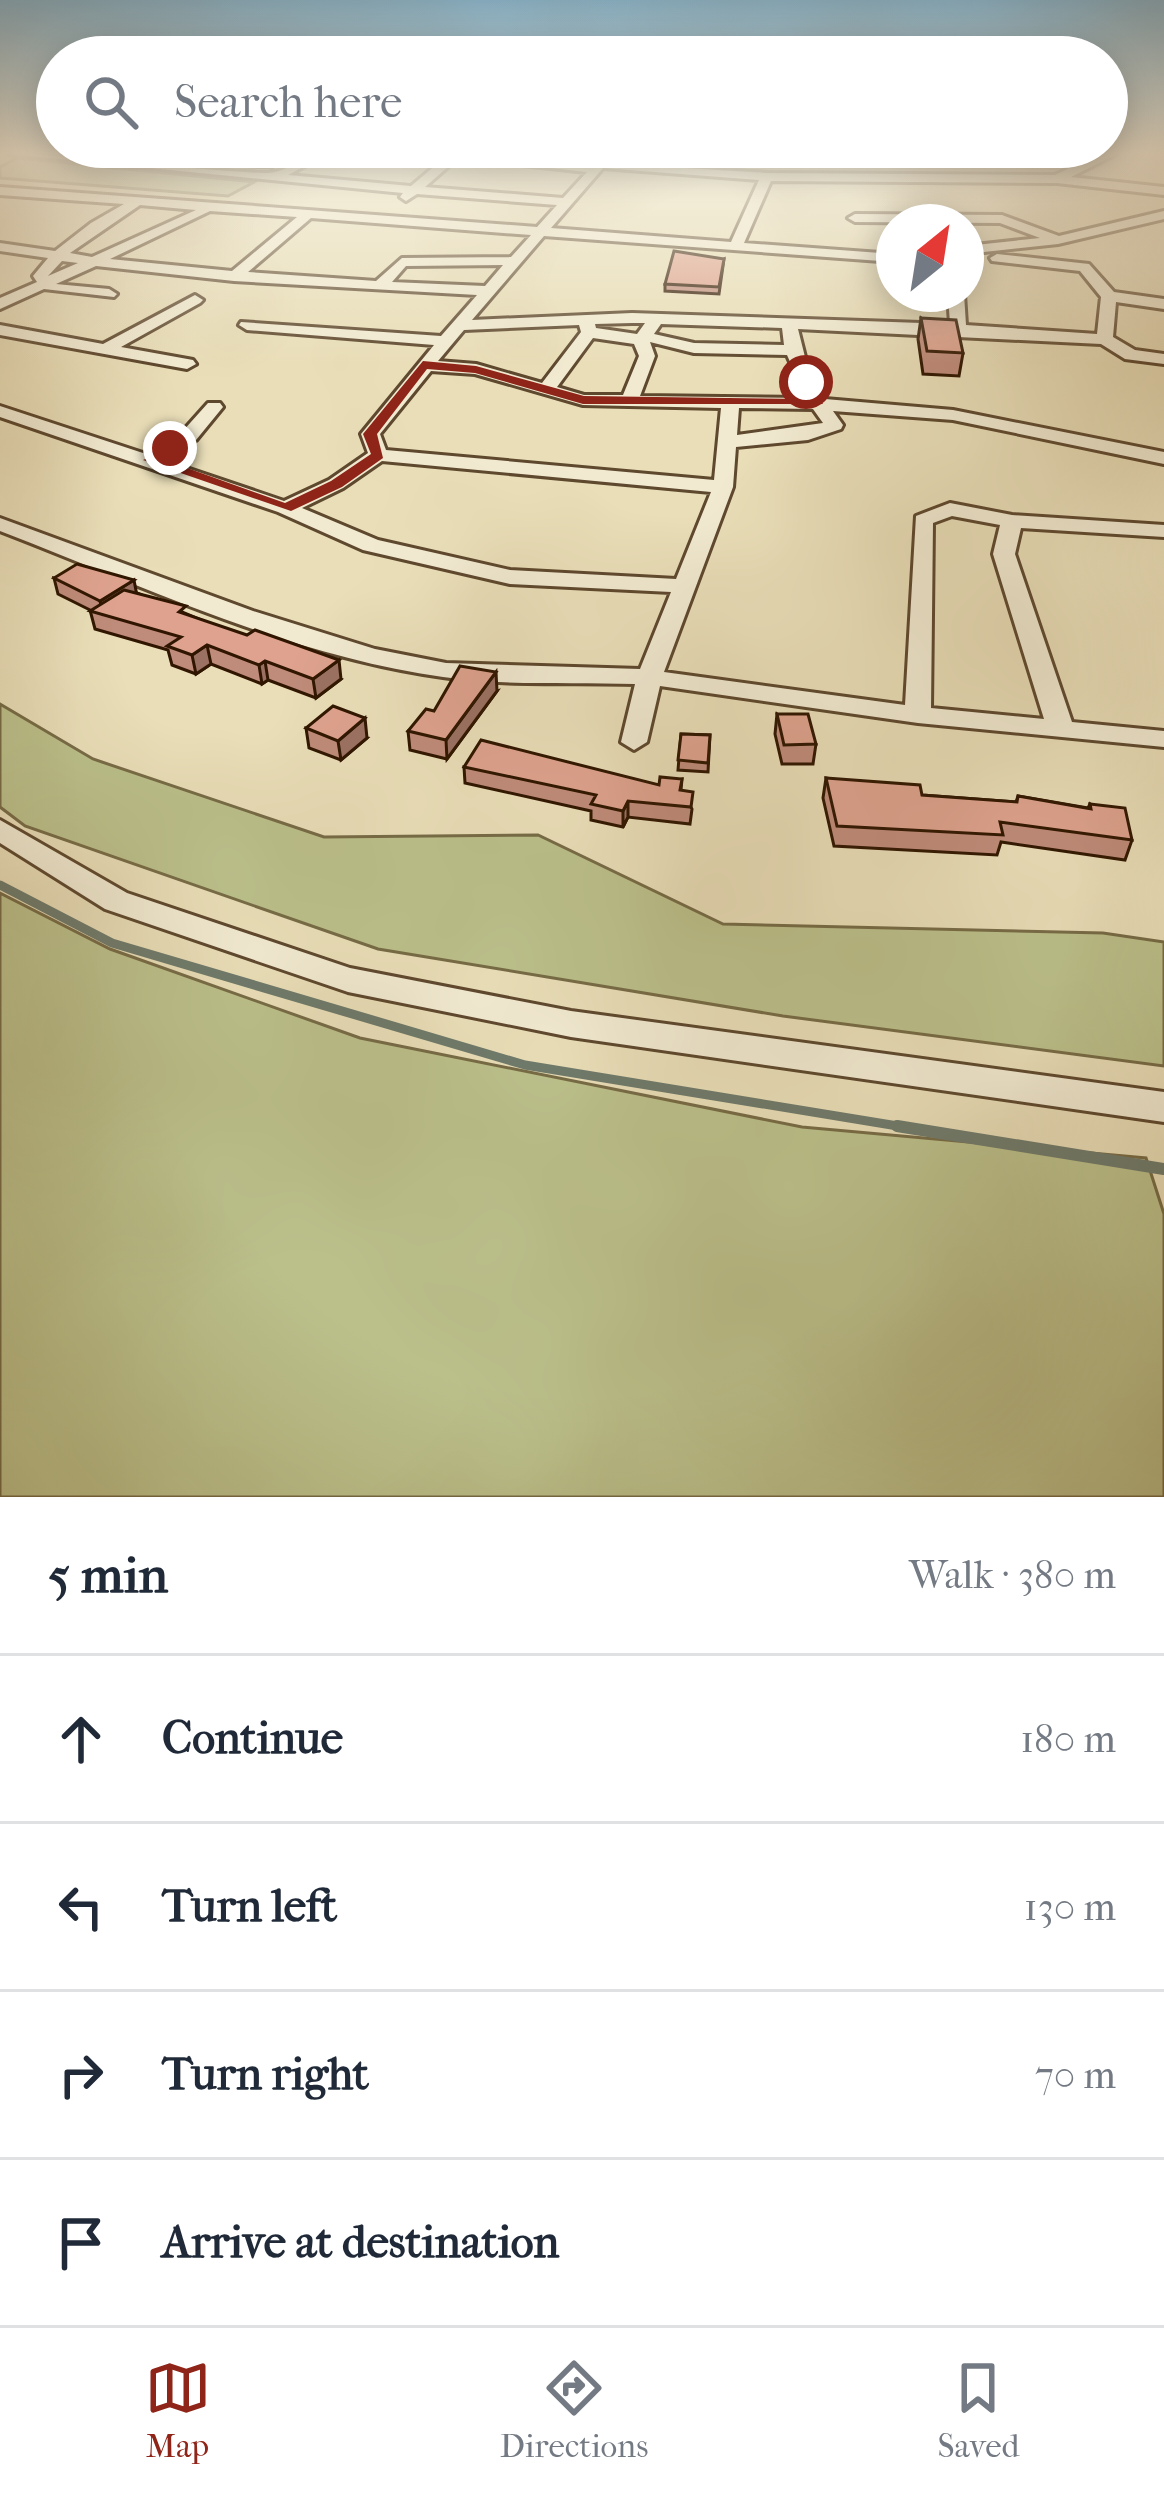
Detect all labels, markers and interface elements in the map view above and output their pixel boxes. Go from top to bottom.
search box [36,36,1128,168]
icon: search [78,69,144,135]
text: Search here [174,76,402,129]
north arrow [876,204,984,312]
route start [779,355,833,409]
route end [143,421,197,475]
text: 5 min [48,1545,168,1605]
text: Walk · 380 m [909,1552,1116,1598]
icon: ahead [48,1706,114,1772]
text: Continue [162,1712,343,1765]
text: 180 m [1020,1716,1116,1762]
icon: left [48,1874,114,1940]
text: Turn left [162,1880,337,1933]
text: 130 m [1024,1884,1116,1930]
icon: right [48,2042,114,2108]
text: Turn right [162,2048,369,2101]
text: 70 m [1035,2052,1116,2098]
icon: arrive [48,2210,114,2276]
text: Arrive at destination [162,2216,559,2269]
tab: Map [145,2355,211,2466]
tab: Directions [500,2355,648,2466]
tab: Saved [938,2355,1019,2466]

